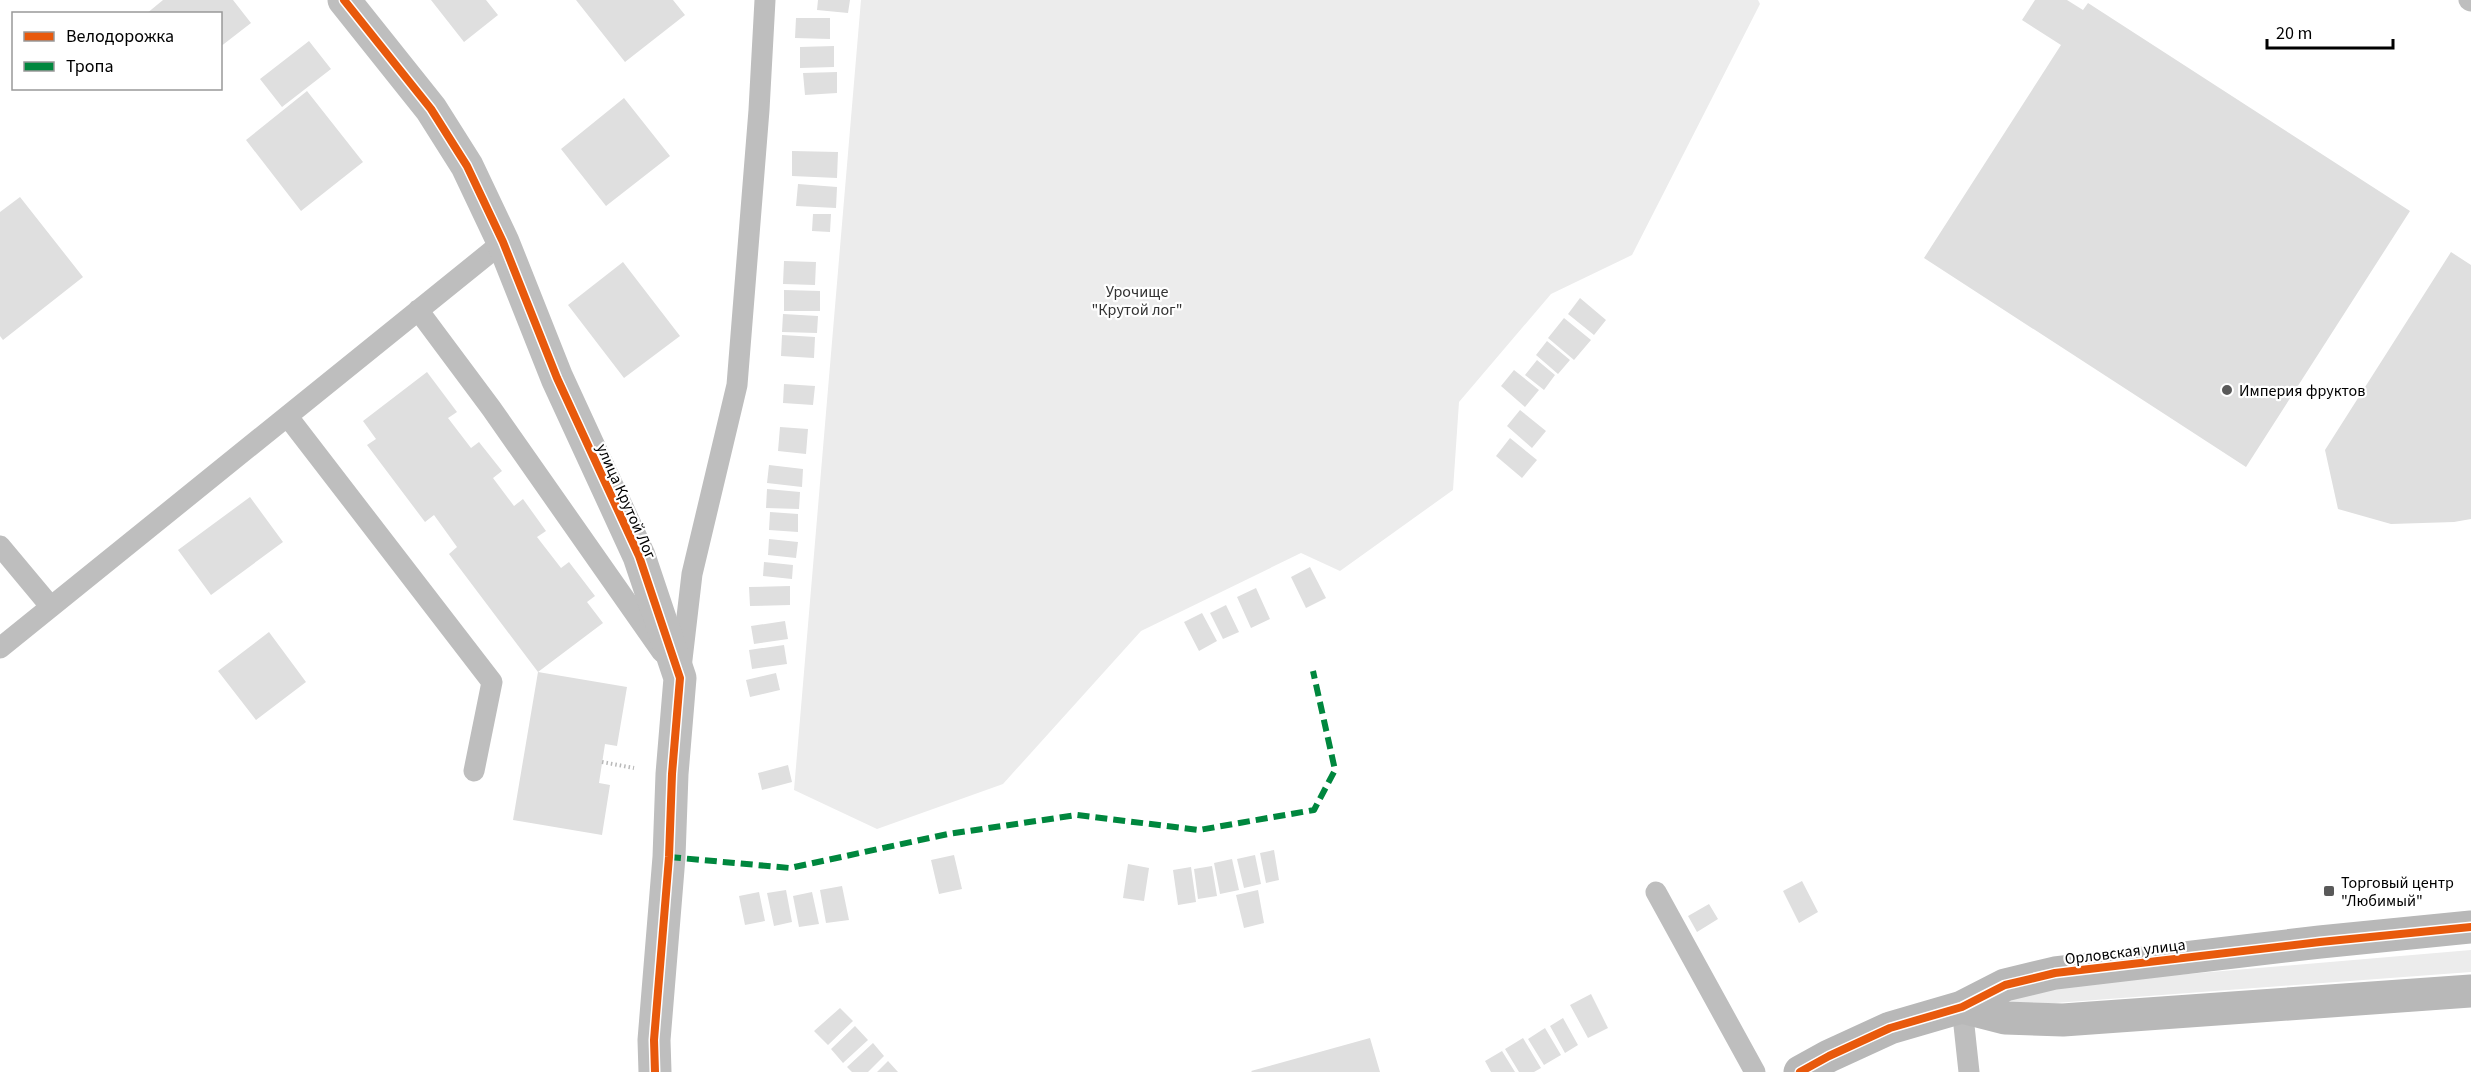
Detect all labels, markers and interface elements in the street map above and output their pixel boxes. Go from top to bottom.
legend [12,12,222,90]
scale bar [2267,12,2393,50]
text: 20 m [2276,21,2312,46]
text: Велодорожка [66,24,174,49]
text: Тропа [66,54,114,79]
park label: Урочище "Крутой лог" [1092,281,1183,321]
place label: Империя фруктов [2239,380,2365,402]
marker: Империя фруктов [2220,383,2234,397]
street label: улица Крутой Лог [591,440,662,563]
place label: Торговый центр "Любимый" [2341,872,2454,912]
marker: Торговый центр "Любимый" [2322,884,2336,898]
street label: Орловская улица [2064,934,2187,970]

